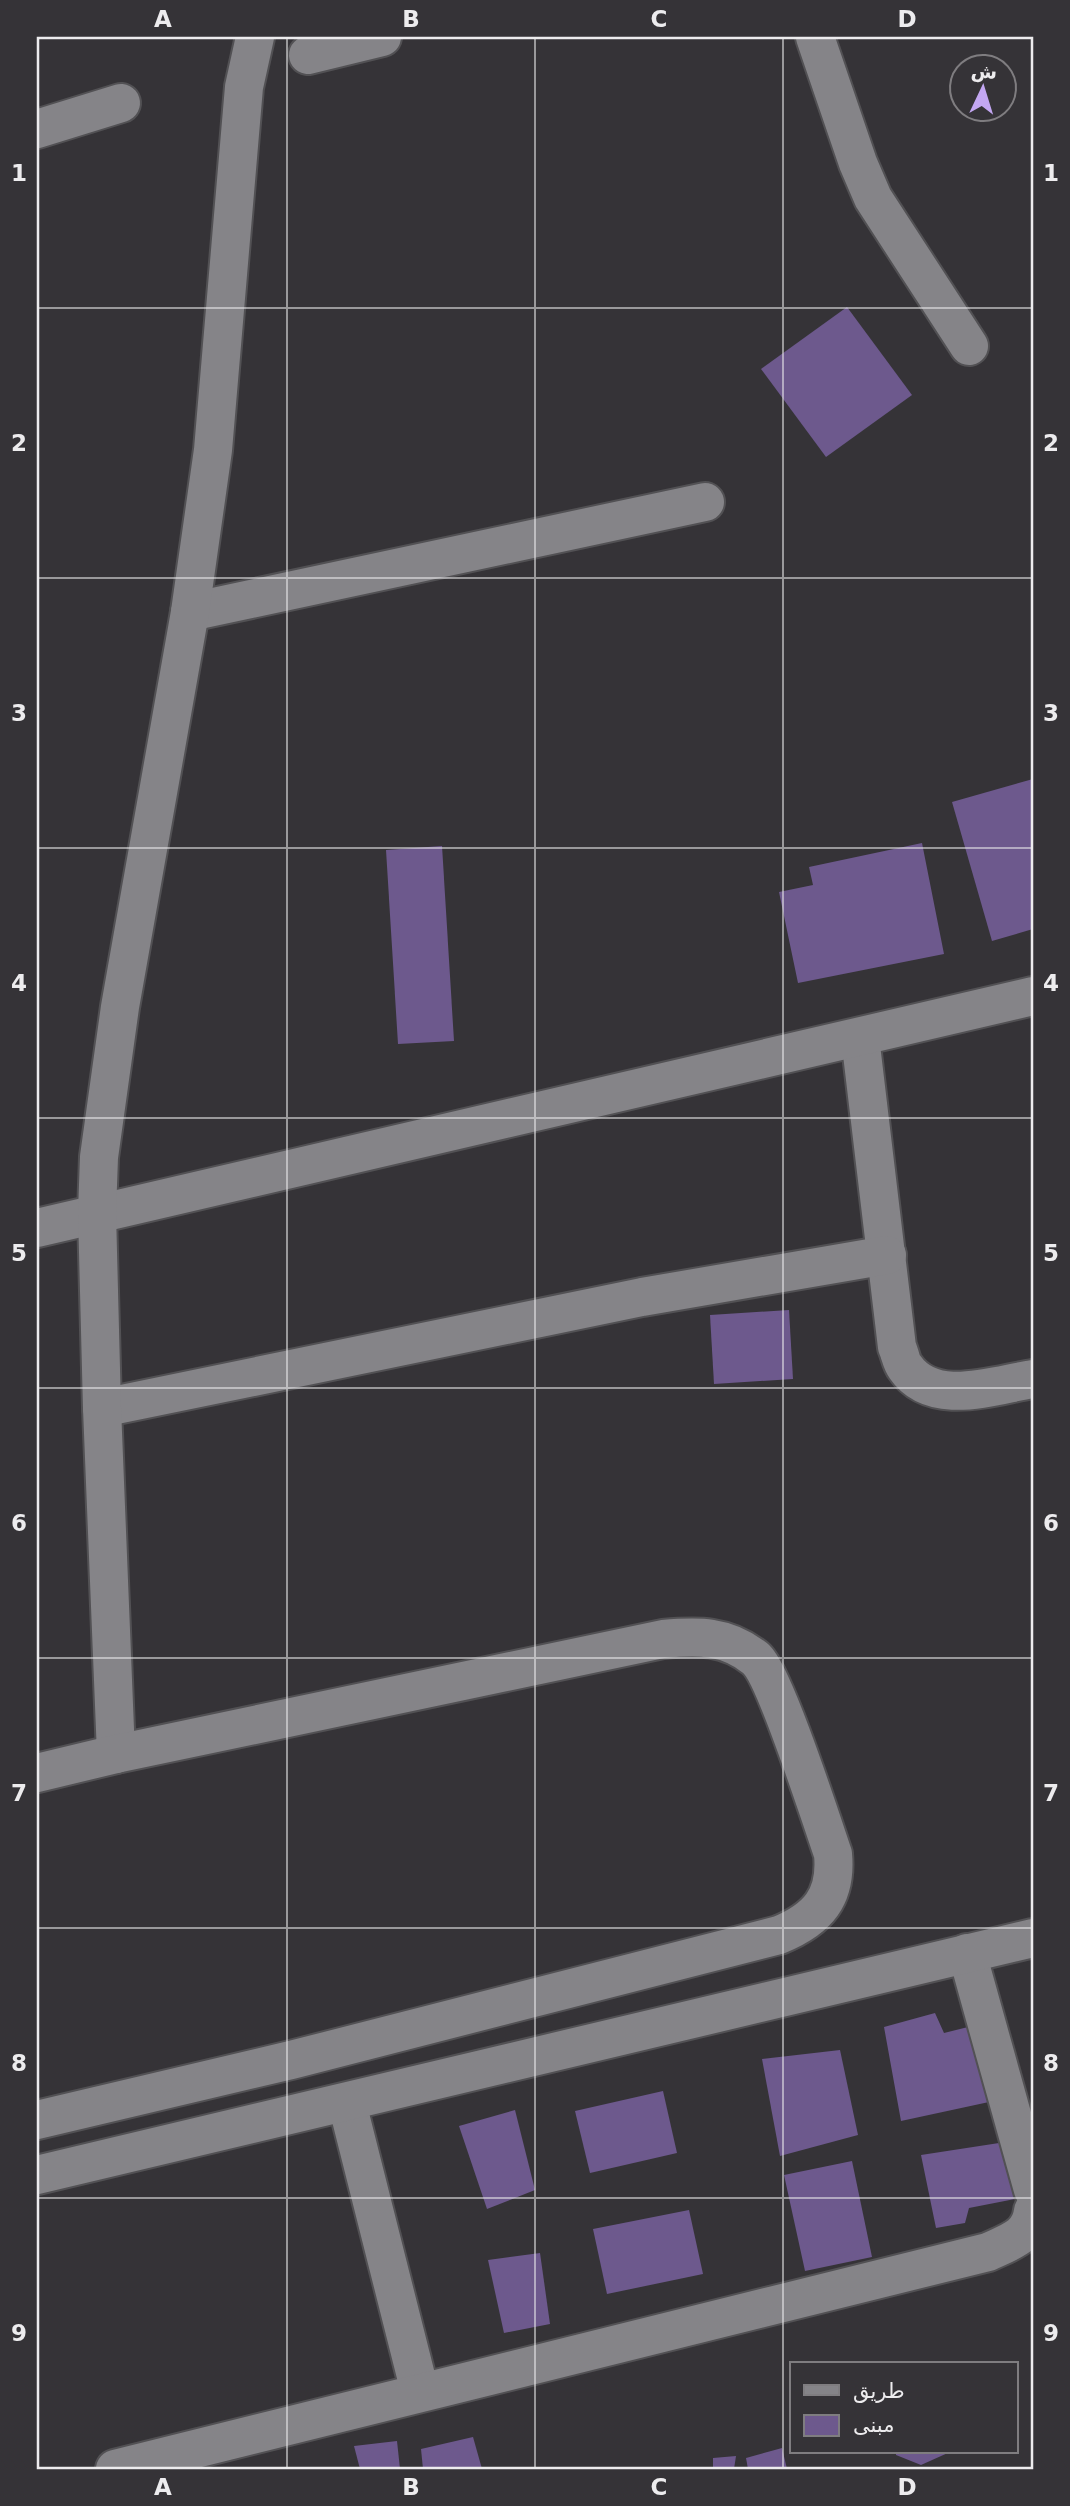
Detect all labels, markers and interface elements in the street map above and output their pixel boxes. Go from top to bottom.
text: A [154,6,172,32]
text: B [402,6,420,32]
text: C [651,6,667,32]
text: D [897,6,917,32]
north arrow [948,52,1018,122]
text: ش [970,59,998,84]
text: 1 [11,160,27,186]
text: 1 [1043,160,1059,186]
text: 2 [11,430,27,456]
text: 2 [1043,430,1059,456]
text: 3 [11,700,27,726]
text: 3 [1043,700,1059,726]
text: 4 [11,970,27,996]
text: 4 [1043,970,1059,996]
text: 5 [11,1240,27,1266]
text: 5 [1043,1240,1059,1266]
text: 6 [11,1510,27,1536]
text: 6 [1043,1510,1059,1536]
text: 7 [11,1780,27,1806]
text: 7 [1043,1780,1059,1806]
text: 8 [11,2050,27,2076]
text: 8 [1043,2050,1059,2076]
text: 9 [11,2320,27,2346]
text: 9 [1043,2320,1059,2346]
legend [790,2362,1018,2454]
text: طريق [853,2379,905,2403]
text: مبنى [853,2413,894,2437]
text: A [154,2474,172,2500]
text: B [402,2474,420,2500]
text: C [651,2474,667,2500]
text: D [897,2474,917,2500]

